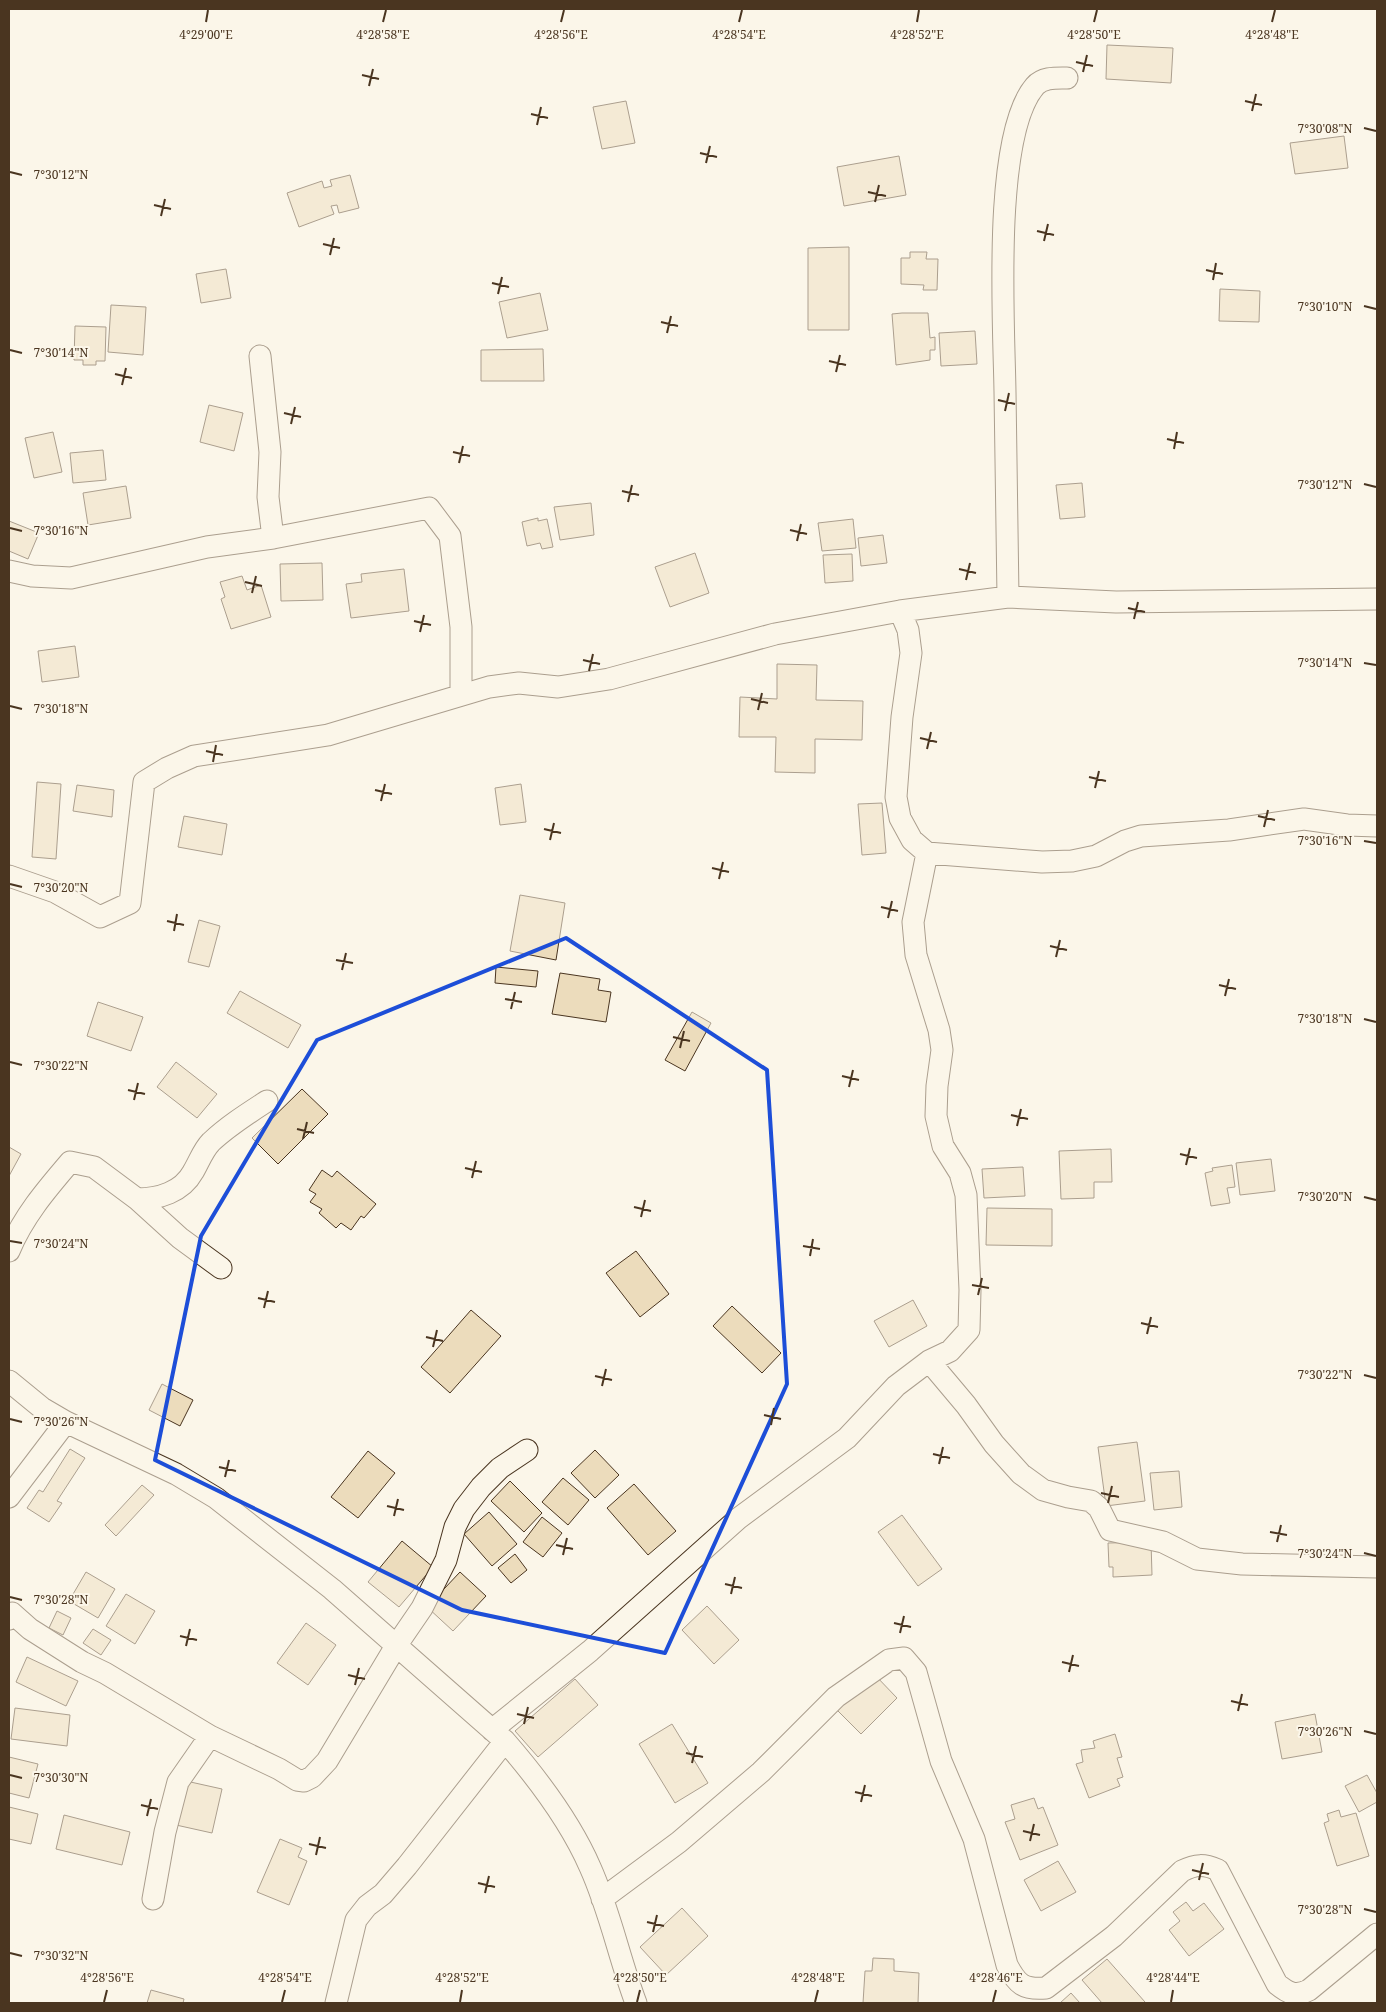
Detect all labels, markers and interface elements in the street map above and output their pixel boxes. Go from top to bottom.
text: 4°29'00"E [179,26,233,43]
text: 4°28'58"E [356,26,410,43]
text: 4°28'56"E [534,26,588,43]
text: 4°28'54"E [712,26,766,43]
text: 4°28'52"E [890,26,944,43]
text: 4°28'50"E [1067,26,1121,43]
text: 4°28'48"E [1245,26,1299,43]
text: 7°30'08"N [1297,120,1353,137]
text: 7°30'12"N [33,166,89,183]
text: 7°30'10"N [1297,298,1353,315]
text: 7°30'14"N [33,344,89,361]
text: 7°30'12"N [1297,476,1353,493]
text: 7°30'16"N [33,522,89,539]
text: 7°30'14"N [1297,654,1353,671]
text: 7°30'18"N [33,700,89,717]
text: 7°30'16"N [1297,832,1353,849]
text: 7°30'20"N [33,879,89,896]
text: 7°30'18"N [1297,1010,1353,1027]
text: 7°30'22"N [33,1057,89,1074]
text: 7°30'20"N [1297,1188,1353,1205]
text: 7°30'24"N [33,1235,89,1252]
text: 7°30'22"N [1297,1366,1353,1383]
text: 7°30'26"N [33,1413,89,1430]
text: 7°30'24"N [1297,1545,1353,1562]
text: 7°30'28"N [33,1591,89,1608]
text: 7°30'26"N [1297,1723,1353,1740]
text: 7°30'30"N [33,1769,89,1786]
text: 7°30'28"N [1297,1901,1353,1918]
text: 7°30'32"N [33,1947,89,1964]
text: 4°28'56"E [80,1969,134,1986]
text: 4°28'54"E [258,1969,312,1986]
text: 4°28'52"E [435,1969,489,1986]
text: 4°28'50"E [613,1969,667,1986]
text: 4°28'48"E [791,1969,845,1986]
text: 4°28'46"E [969,1969,1023,1986]
text: 4°28'44"E [1146,1969,1200,1986]

